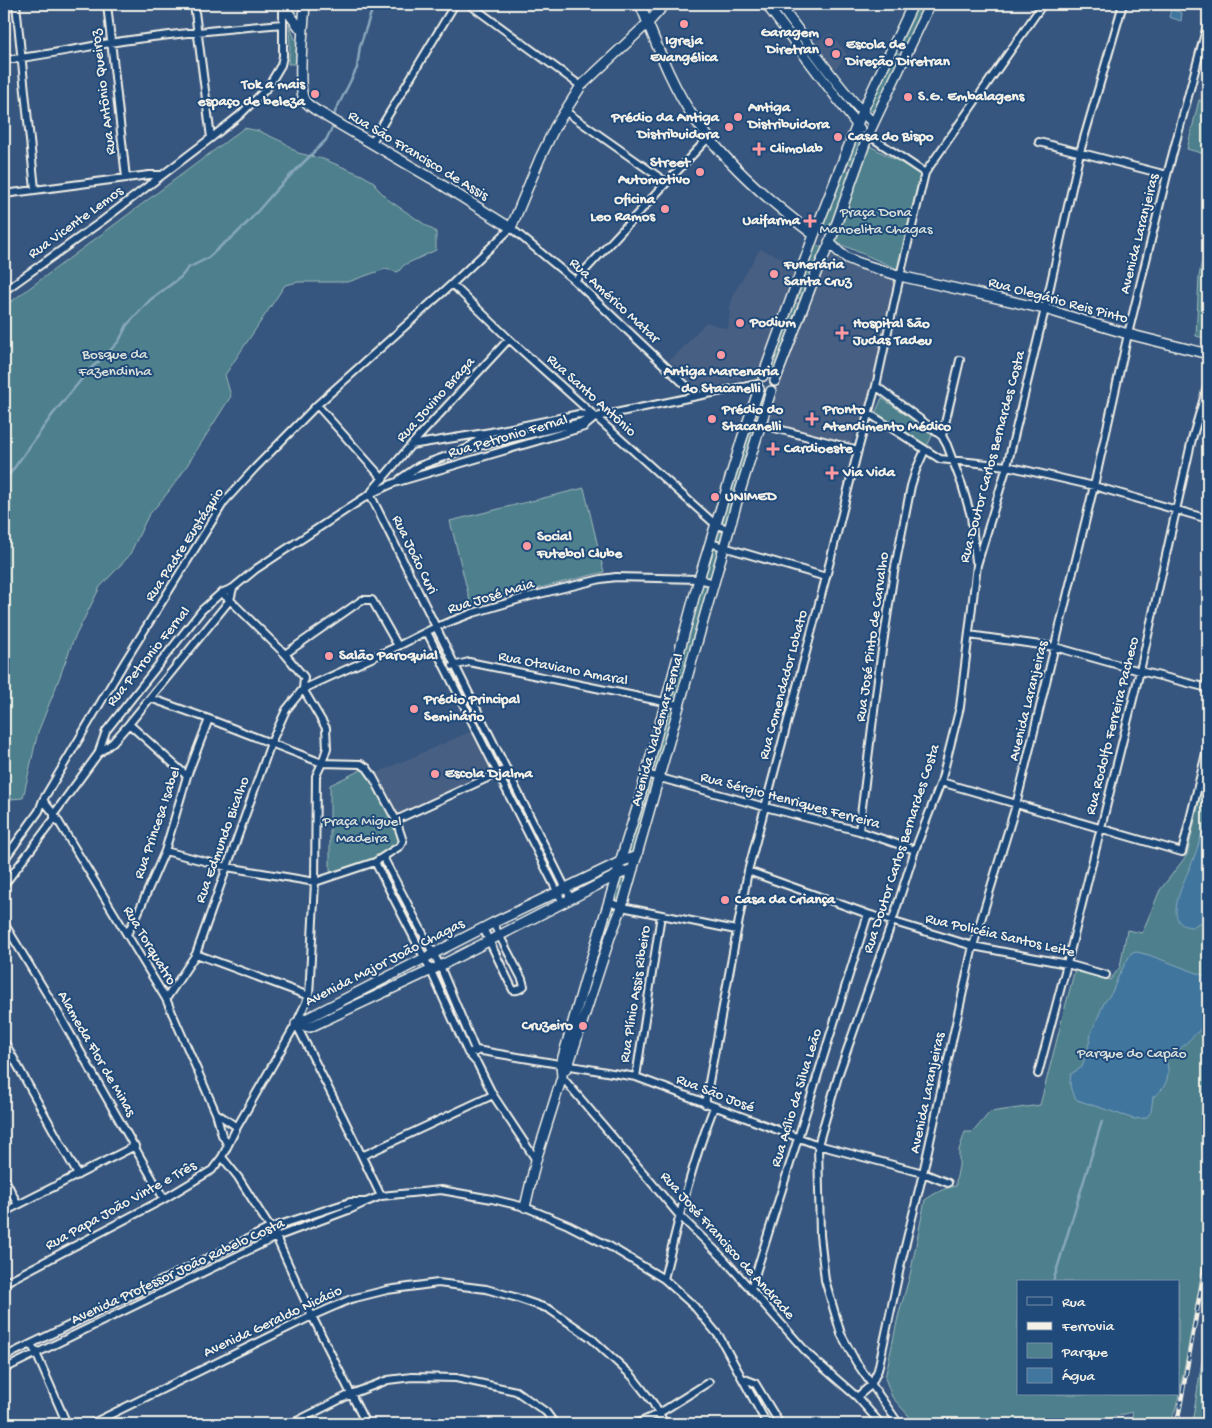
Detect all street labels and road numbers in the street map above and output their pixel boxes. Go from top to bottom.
street label: Rua Antônio Queiroz [87,28,121,156]
street label: Rua São Francisco de Assis [344,107,492,205]
street label: Avenida Laranjeiras [1116,172,1164,296]
street label: Rua Vicente Lemos [25,182,127,263]
street label: Rua Américo Matar [565,254,664,349]
street label: Rua Olegário Reis Pinto [986,274,1130,328]
street label: Rua Doutor Carlos Bernardes Costa [956,348,1030,565]
street label: Rua Santo Antônio [542,351,640,441]
street label: Rua Jovino Braga [393,353,480,447]
street label: Rua Petronio Fernal [446,411,570,463]
street label: Rua Padre Eustáquio [141,484,229,605]
street label: Rua João Curi [387,512,441,598]
street label: Rua José Pinto de Carvalho [852,551,894,723]
street label: Rua José Maia [445,575,537,619]
street label: Rua Petronio Fernal [103,603,195,711]
street label: Rua Comendador Lobato [755,608,813,762]
street label: Rua Rodolfo Ferreira Pacheco [1082,635,1144,817]
street label: Avenida Laranjeiras [1005,639,1053,763]
street label: Rua Otaviano Amaral [497,648,629,690]
street label: Avenida Valdemar Fernal [628,652,688,808]
street label: Rua Doutor Carlos Bernardes Costa [860,741,945,956]
street label: Rua Princesa Isabel [130,765,186,881]
street label: Rua Sérgio Henriques Ferreira [698,768,883,834]
street label: Rua Edmundo Bicalho [192,774,254,906]
street label: Rua Torquatro [118,903,180,989]
street label: Rua Policéia Santos Leite [923,910,1077,962]
street label: Avenida Major João Chagas [302,915,468,1011]
street label: Rua Plínio Assis Ribeiro [616,924,656,1064]
street label: Alameda Flor de Minas [53,988,140,1120]
street label: Rua Acílio da Silva Leão [767,1026,827,1169]
street label: Avenida Laranjeiras [906,1030,950,1155]
street label: Rua São José [673,1071,757,1117]
street label: Rua Papa João Vinte e Três [42,1157,200,1255]
street label: Rua José Francisco de Andrade [656,1168,798,1324]
street label: Avenida Professor João Rabelo Costa [68,1214,288,1329]
street label: Avenida Geraldo Nicácio [201,1282,345,1362]

